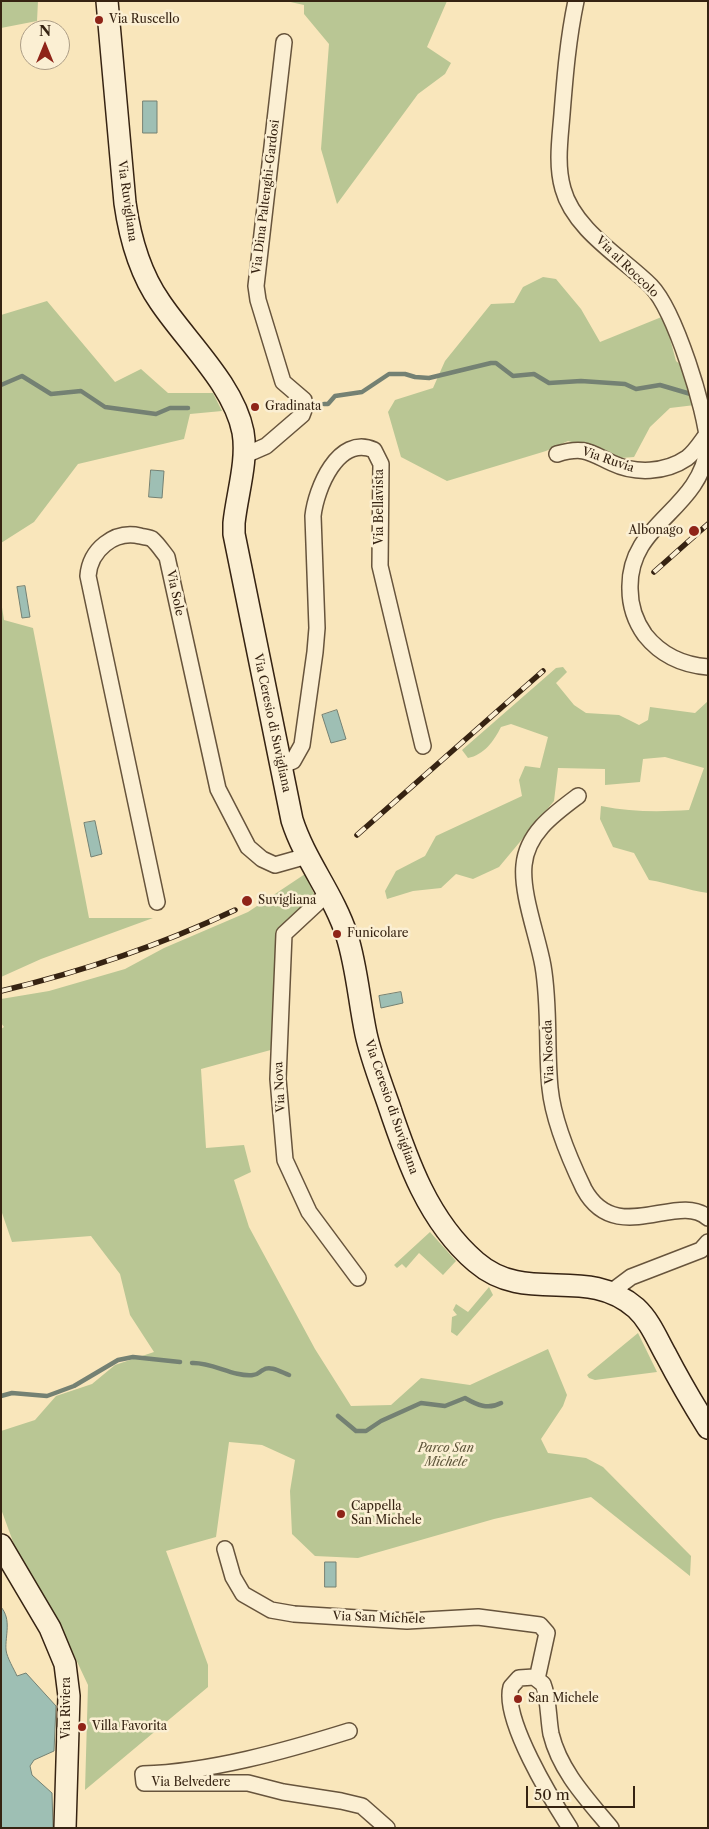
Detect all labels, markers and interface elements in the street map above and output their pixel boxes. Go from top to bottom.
place label: Via Ruscello [109,13,180,27]
marker: Via Ruscello [93,14,105,26]
north arrow [20,20,70,70]
text: N [39,22,51,40]
street label: Via Dina Paltenghi-Gardosi [249,119,283,275]
street label: Via Ruvigliana [114,160,140,242]
street label: Via al Roccolo [593,233,661,301]
place label: Gradinata [265,400,321,414]
marker: Gradinata [249,401,261,413]
street label: Via Ruvia [580,444,636,476]
street label: Via Bellavista [373,469,387,545]
place label: Albonago [628,524,683,538]
marker: Albonago [687,524,701,538]
street label: Via Sole [163,569,187,617]
street label: Via Ceresio di Suvigliana [250,652,294,794]
marker: Suvigliana [240,894,254,908]
place label: Suvigliana [258,894,316,908]
place label: Funicolare [347,927,408,941]
marker: Funicolare [331,928,343,940]
street label: Via Noseda [541,1020,557,1084]
street label: Via Ceresio di Suvigliana [361,1038,421,1176]
street label: Via Nova [271,1061,289,1113]
park label: Parco San Michele [418,1442,474,1470]
place label: Cappella San Michele [351,1500,422,1528]
marker: Cappella San Michele [335,1508,347,1520]
street label: Via San Michele [332,1609,426,1627]
street label: Via Riviera [60,1677,74,1739]
place label: San Michele [528,1692,599,1706]
marker: San Michele [512,1693,524,1705]
place label: Villa Favorita [92,1720,167,1734]
marker: Villa Favorita [76,1721,88,1733]
street label: Via Belvedere [152,1776,230,1790]
scale bar [529,1776,638,1808]
text: 50 m [534,1785,570,1804]

